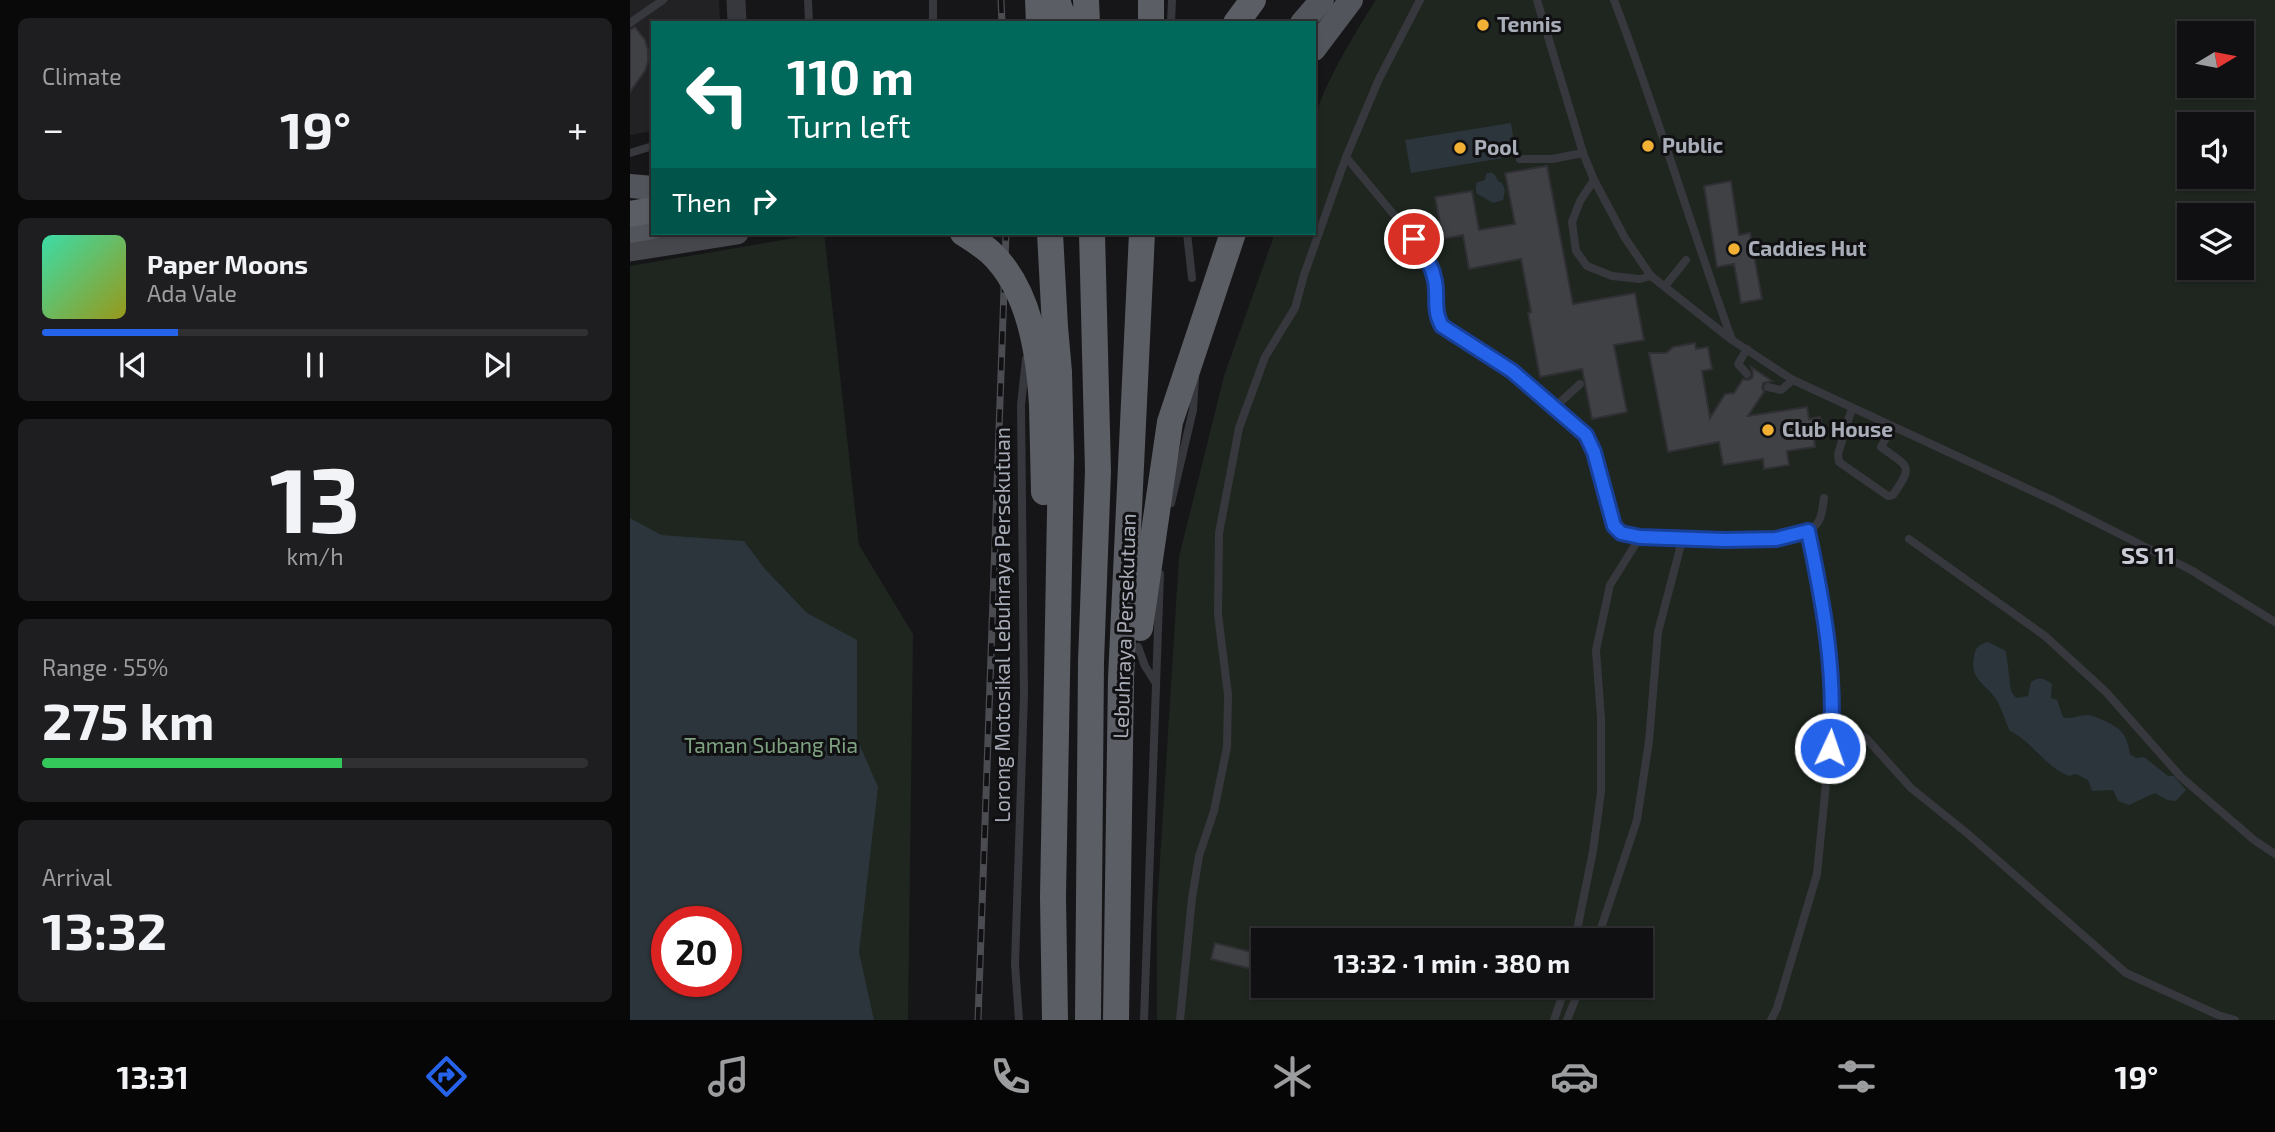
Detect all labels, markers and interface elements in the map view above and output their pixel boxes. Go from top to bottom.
place label: Tennis [1497,11,1562,36]
marker: Tennis [1475,17,1491,33]
north arrow [2177,21,2254,98]
map controls [2177,21,2254,280]
text: 110 m [787,46,914,105]
icon: left [672,49,763,140]
text: Climate [42,62,122,90]
text: 19° [280,97,351,159]
text: − [42,105,64,151]
text: + [567,105,588,151]
text: Turn left [787,106,911,144]
button: sound [2177,112,2254,189]
place label: Public [1662,132,1724,157]
place label: Pool [1474,134,1519,159]
marker: Public [1640,138,1656,154]
marker: Pool [1452,140,1468,156]
icon: right [745,182,783,220]
text: Then [672,186,731,217]
button: layers [2177,203,2254,280]
pin [1384,209,1444,269]
icon: arrive [1395,220,1433,258]
place label: Caddies Hut [1748,235,1867,260]
marker: Caddies Hut [1726,241,1742,257]
text: Paper Moons [147,248,308,279]
text: Ada Vale [147,279,237,307]
icon: previous [114,346,152,384]
icon: pause [296,346,334,384]
icon: next [478,346,516,384]
place label: Club House [1782,416,1893,441]
marker: Club House [1760,422,1776,438]
street label: Lorong Motosikal Lebuhraya Persekutuan [989,427,1014,823]
text: 13 [270,442,360,551]
street label: Lebuhraya Persekutuan [1107,513,1140,739]
district label: SS 11 [2121,540,2175,569]
text: km/h [286,542,344,570]
text: Range · 55% [42,653,168,681]
text: 275 km [42,688,214,750]
position arrow [1793,711,1867,785]
park label: Taman Subang Ria [684,732,858,757]
text: Arrival [42,863,112,891]
text: 13:32 [42,898,167,960]
speed limit sign: 20 [651,906,742,997]
text: 13:32 · 1 min · 380 m [1334,947,1570,978]
icon: directions [422,1052,471,1101]
icon: music [704,1052,753,1101]
icon: phone [986,1052,1035,1101]
icon: climate [1268,1052,1317,1101]
icon: car [1550,1052,1599,1101]
icon: filters [1832,1052,1881,1101]
text: 13:31 [117,1057,189,1095]
text: 19° [2115,1057,2158,1095]

